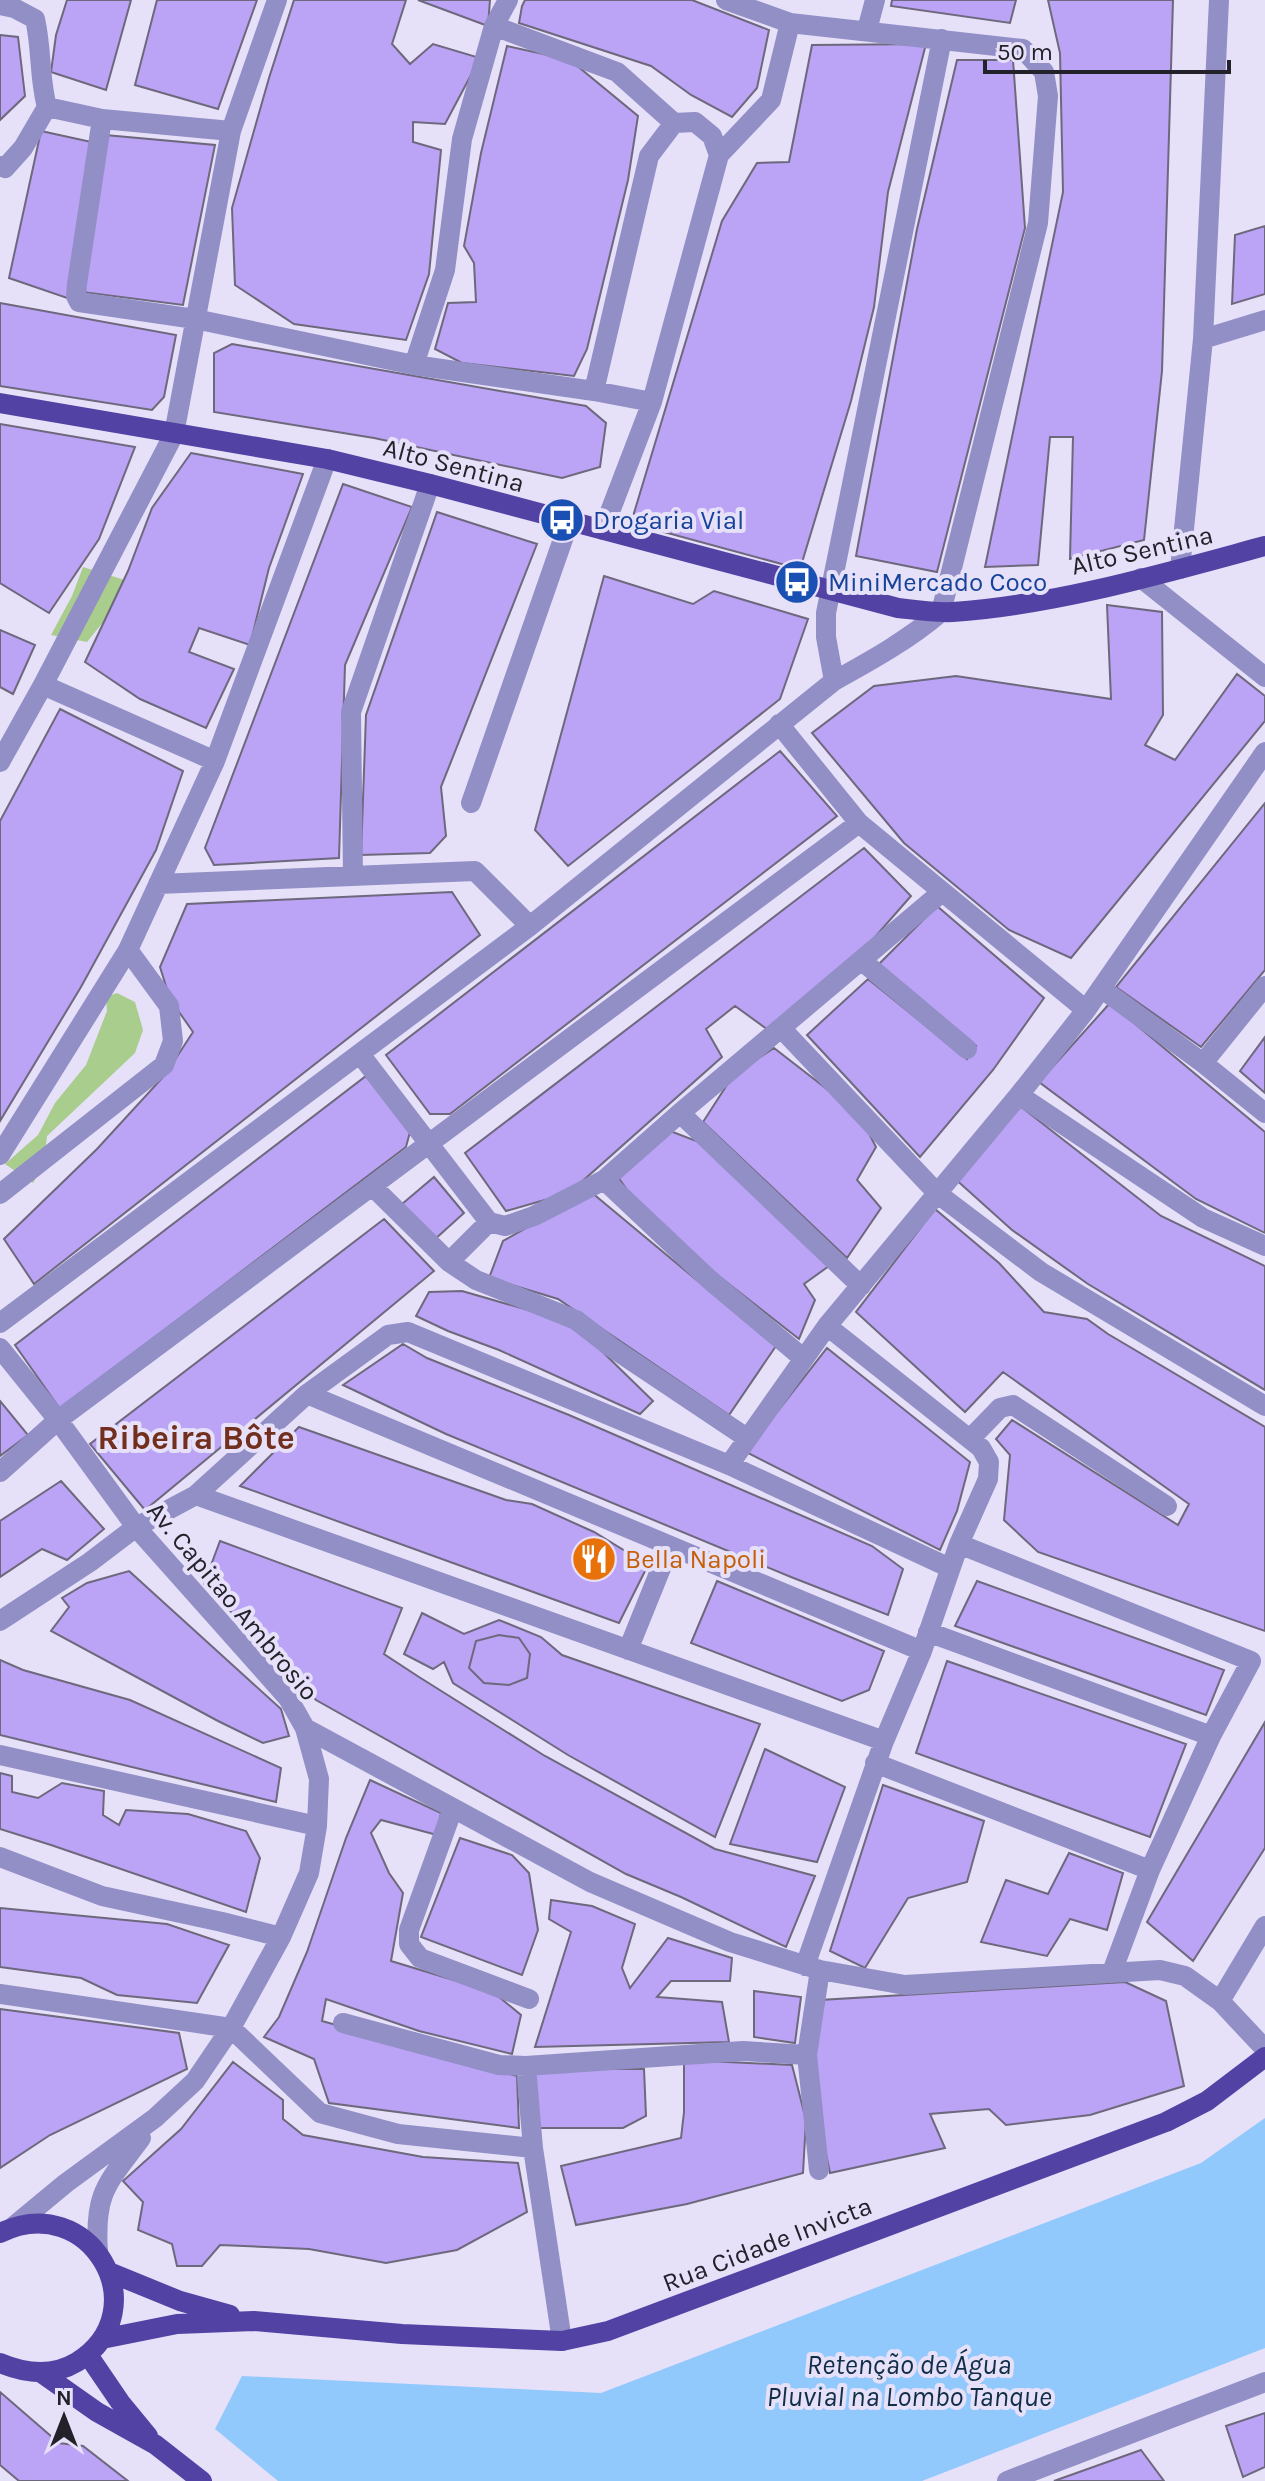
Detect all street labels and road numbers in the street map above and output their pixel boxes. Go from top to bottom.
street label: Alto Sentina [380,432,528,499]
street label: Alto Sentina [1068,519,1216,582]
street label: Av. Capitao Ambrosio [140,1496,325,1707]
street label: Rua Cidade Invicta [658,2190,876,2299]

